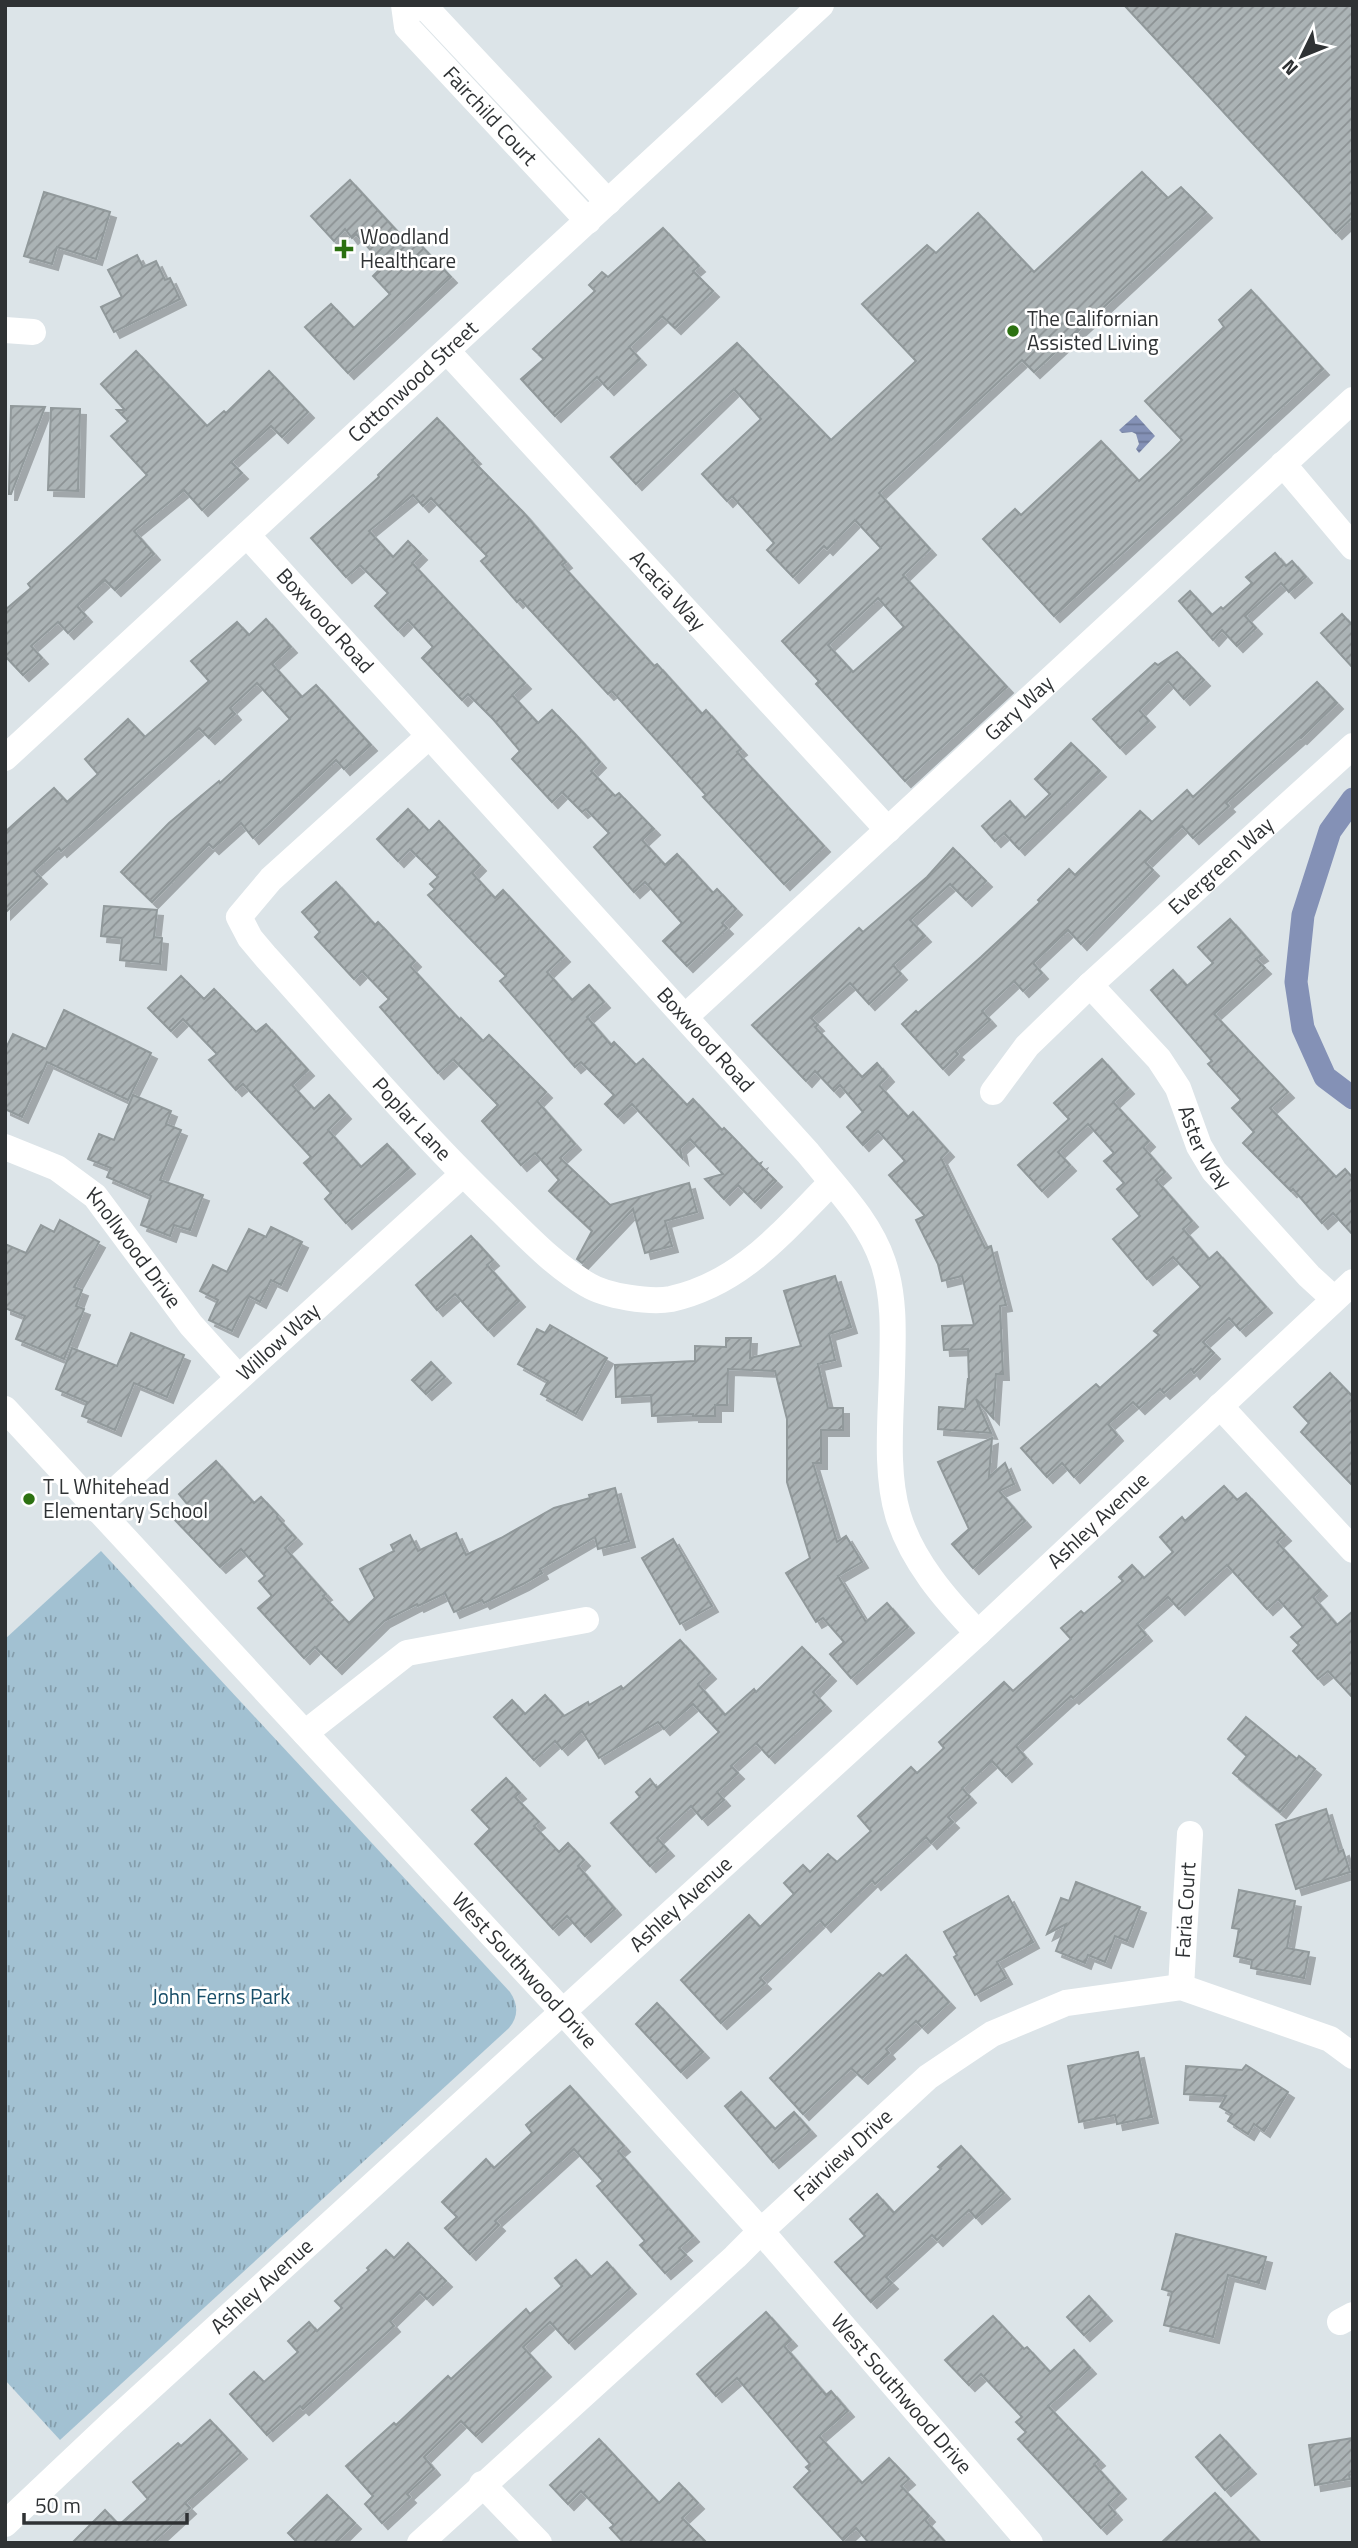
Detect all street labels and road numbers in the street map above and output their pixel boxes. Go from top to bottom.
street label: Fairchild Court [436,58,546,173]
street label: Cottonwood Street [340,312,485,449]
street label: Acacia Way [623,543,714,638]
street label: Boxwood Road [269,560,382,680]
street label: Gary Way [977,667,1060,748]
street label: Evergreen Way [1160,809,1280,922]
street label: Boxwood Road [650,979,763,1099]
street label: Poplar Lane [365,1069,460,1168]
street label: Aster Way [1171,1101,1240,1196]
street label: Knollwood Drive [80,1178,190,1315]
street label: Willow Way [229,1295,327,1388]
street label: Ashley Avenue [1039,1464,1156,1576]
street label: Ashley Avenue [621,1848,739,1959]
street label: Faria Court [1166,1861,1203,1959]
street label: West Southwood Drive [445,1885,606,2055]
street label: Fairview Drive [786,2100,899,2208]
street label: Ashley Avenue [203,2230,320,2341]
street label: West Southwood Drive [824,2306,981,2480]

